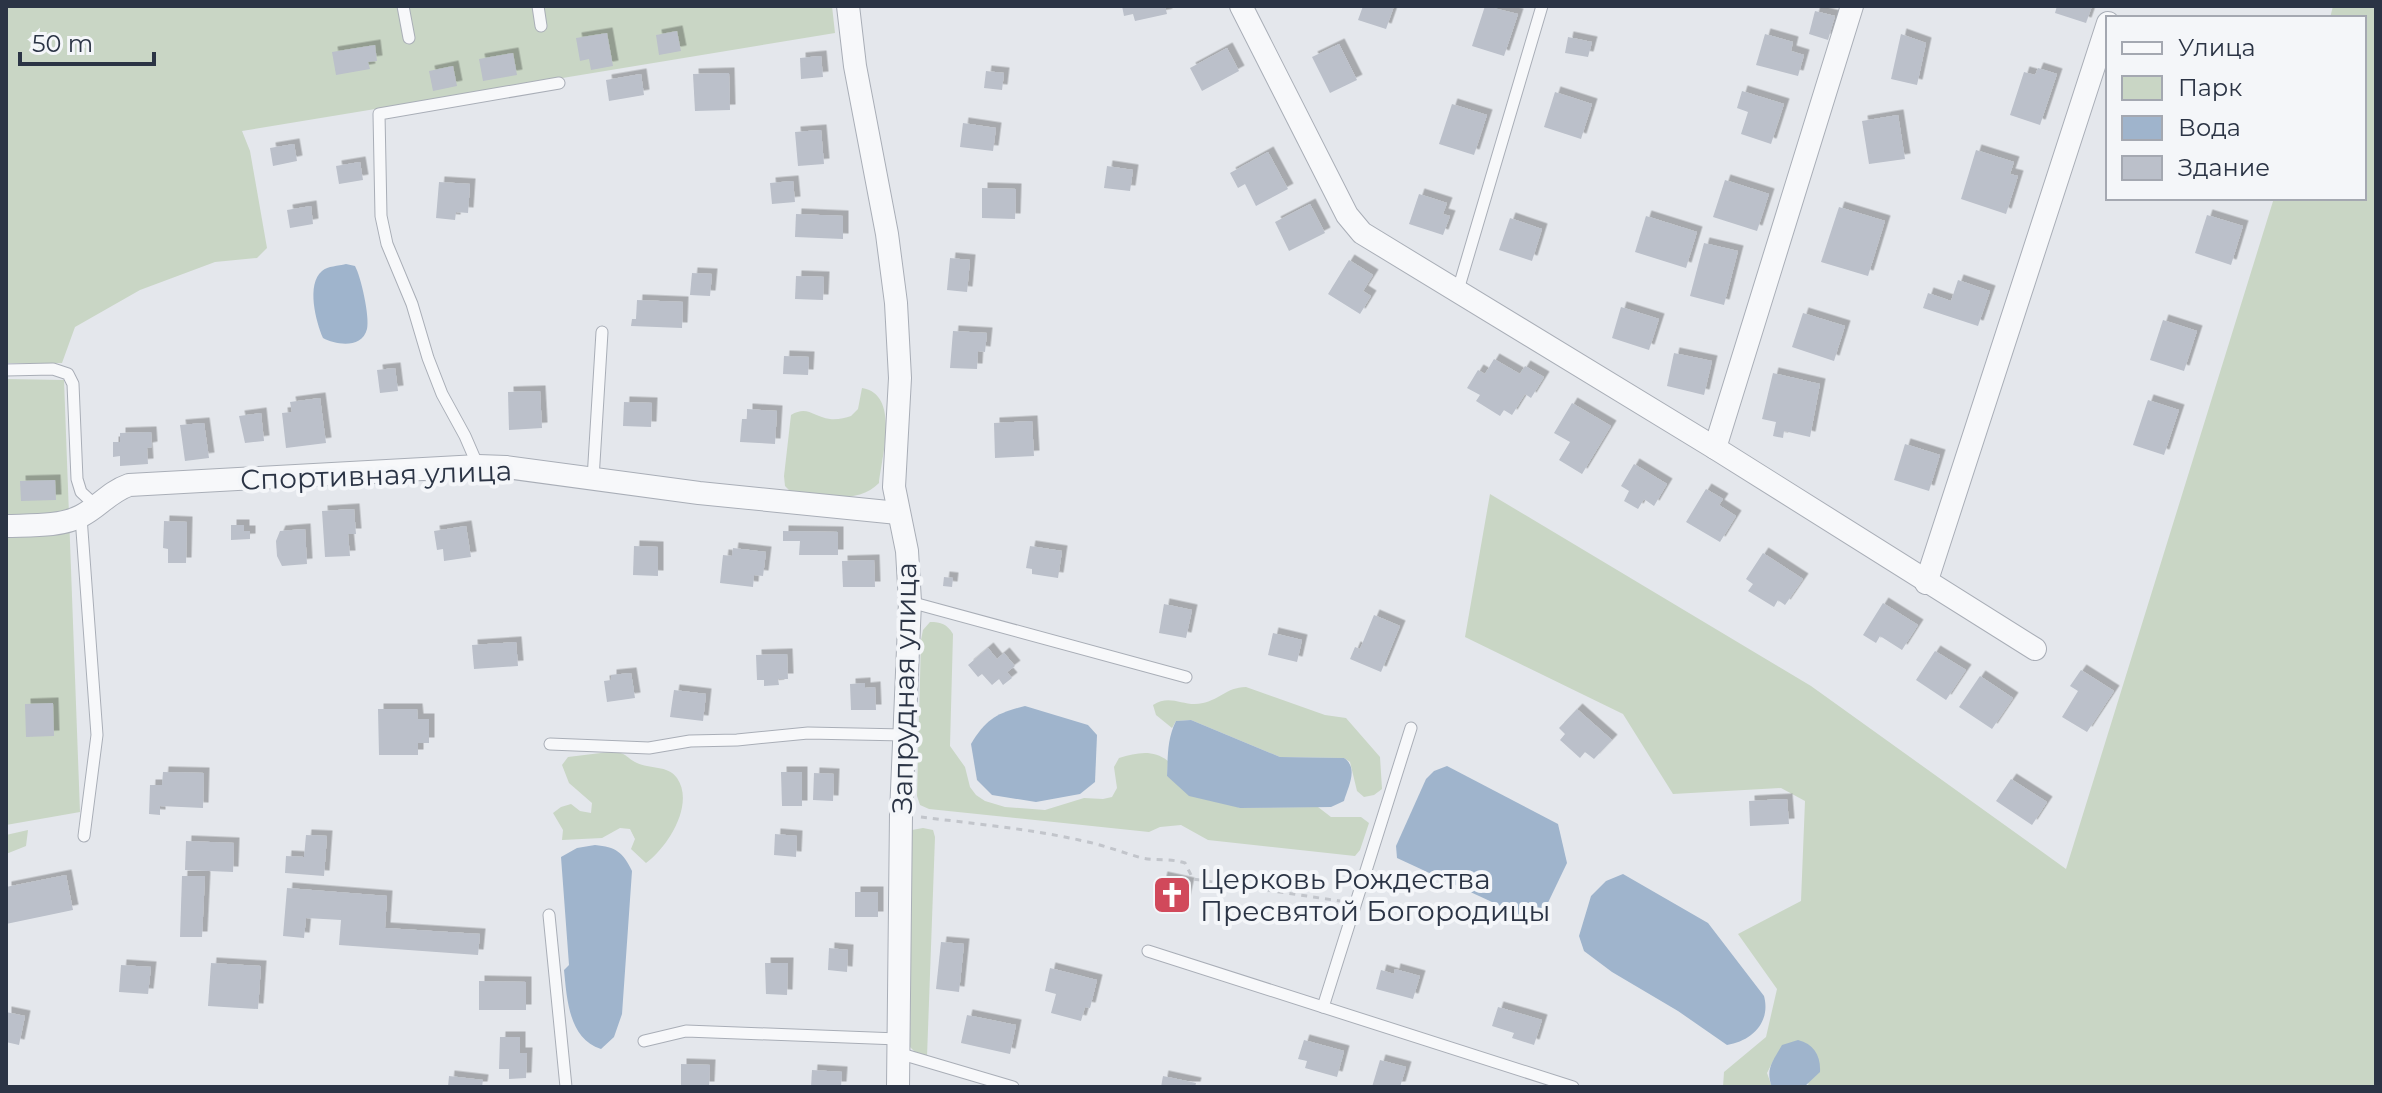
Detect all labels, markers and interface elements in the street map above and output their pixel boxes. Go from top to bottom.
scale bar [20,16,154,66]
legend [2106,16,2366,200]
text: 50 m [32,29,93,58]
text: Улица [2178,33,2256,62]
text: Парк [2178,73,2242,102]
text: Вода [2178,113,2241,142]
text: Здание [2178,153,2270,182]
street label: Спортивная улица [240,453,512,497]
street label: Запрудная улица [885,562,923,814]
place label: Церковь Рождества Пресвятой Богородицы [1200,862,1551,928]
church icon: Церковь Рождества Пресвятой Богородицы [1151,874,1193,916]

